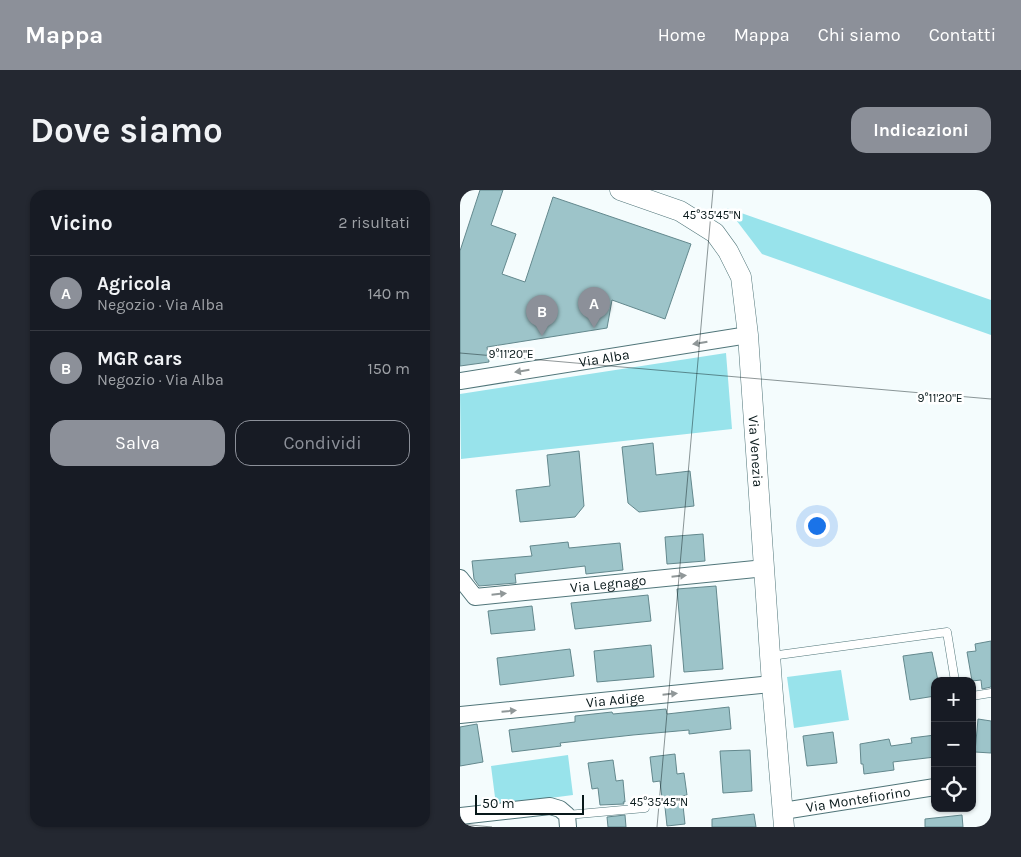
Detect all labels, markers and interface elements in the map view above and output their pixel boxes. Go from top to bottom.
text: Mappa [25,21,103,49]
text: Home [658,24,706,46]
text: Mappa [734,24,790,46]
text: Chi siamo [818,24,901,46]
text: Contatti [929,24,996,46]
button: Indicazioni [851,107,991,153]
text: Dove siamo [30,110,223,151]
text: 45°35'45"N [683,208,741,222]
text: Vicino [50,211,113,235]
text: 2 risultati [338,213,410,232]
text: Agricola [97,273,171,295]
text: A [61,284,71,303]
text: 140 m [368,284,410,303]
pin: A [578,287,610,328]
text: Negozio · Via Alba [97,295,224,314]
pin: B [526,295,558,336]
one-way arrow [692,339,708,347]
street label: Via Alba [578,346,631,371]
text: 9°11'20"E [488,347,534,361]
text: MGR cars [97,348,182,370]
text: B [61,359,71,378]
text: 150 m [367,359,410,378]
one-way arrow [514,367,530,375]
text: Negozio · Via Alba [97,370,224,389]
text: 9°11'20"E [917,391,963,405]
street label: Via Venezia [745,415,766,488]
button: Salva [50,420,225,466]
button: Condividi [235,420,410,466]
your location [804,513,830,539]
street label: Via Legnago [569,572,647,596]
one-way arrow [671,572,687,580]
one-way arrow [492,590,508,598]
map controls [931,677,976,812]
button: + [931,677,976,722]
street label: Via Adige [585,689,645,711]
one-way arrow [662,690,678,698]
one-way arrow [501,706,517,714]
button: − [931,722,976,767]
button: locate [931,767,976,812]
street label: Via Montefiorino [805,783,912,816]
scale bar [475,792,584,815]
text: 50 m [482,795,515,812]
text: 45°35'45"N [630,795,688,809]

